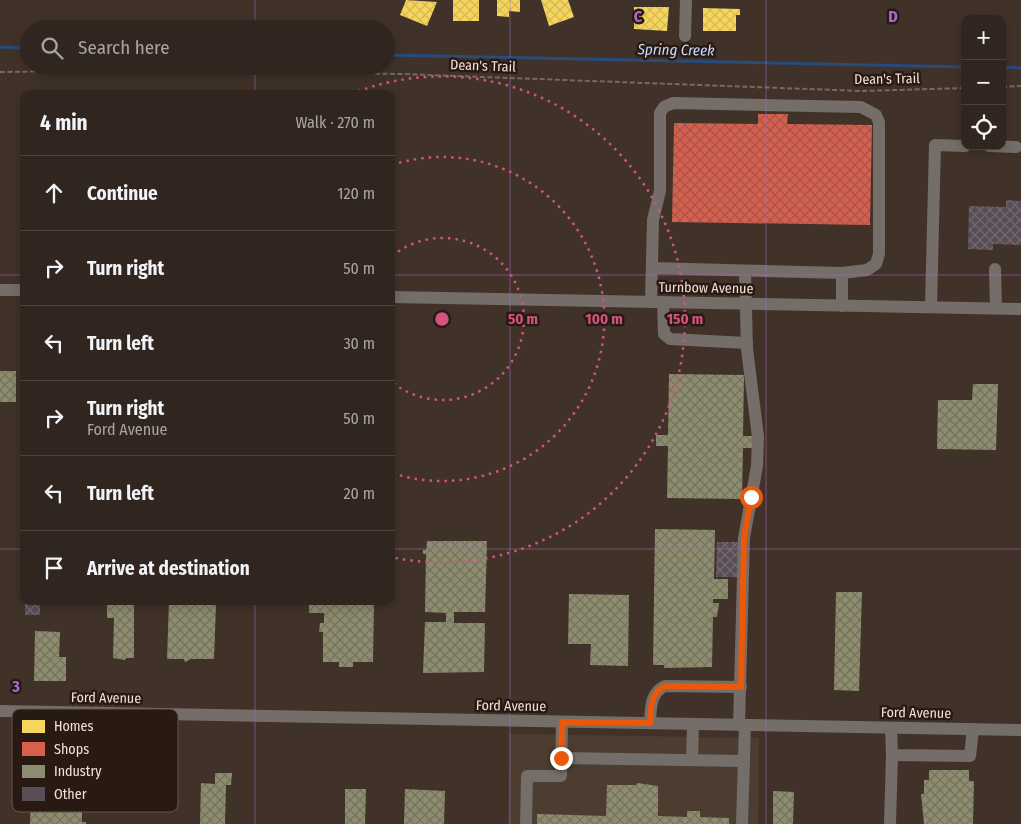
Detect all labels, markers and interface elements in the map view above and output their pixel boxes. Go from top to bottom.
text: C [634,7,643,26]
text: D [888,7,898,26]
map controls [961,15,1006,150]
button: + [961,15,1006,60]
search box [20,20,395,75]
icon: search [38,34,66,62]
text: Search here [78,36,170,59]
water label: Spring Creek [636,40,715,60]
street label: Dean's Trail [450,56,516,76]
button: − [961,60,1006,105]
street label: Dean's Trail [854,70,920,88]
button: locate [961,105,1006,150]
text: 4 min [40,110,88,136]
text: Walk · 270 m [296,113,375,132]
icon: ahead [40,179,68,207]
text: Continue [87,182,158,205]
text: 120 m [337,184,375,203]
icon: right [40,254,68,282]
text: Turn right [87,257,164,280]
text: 50 m [343,259,375,278]
street label: Turnbow Avenue [658,279,754,297]
centre of rings [433,310,451,328]
text: 50 m [508,310,538,328]
text: 100 m [585,310,623,328]
text: 150 m [667,310,703,328]
icon: left [40,329,68,357]
text: Turn left [87,332,154,355]
text: 30 m [343,334,375,353]
text: Turn right [87,397,164,420]
icon: right [40,404,68,432]
text: 50 m [343,409,375,428]
text: Ford Avenue [87,420,167,439]
icon: left [40,479,68,507]
text: Turn left [87,482,154,505]
text: 20 m [344,484,375,503]
route start [740,486,763,509]
icon: arrive [40,554,68,582]
text: Arrive at destination [87,557,250,580]
text: 3 [11,677,20,696]
street label: Ford Avenue [71,689,141,707]
street label: Ford Avenue [476,697,546,715]
street label: Ford Avenue [881,704,951,722]
legend [12,709,178,812]
text: Homes [54,718,94,735]
text: Shops [54,741,89,758]
route end [550,747,573,770]
text: Industry [54,763,102,780]
text: Other [54,786,87,803]

